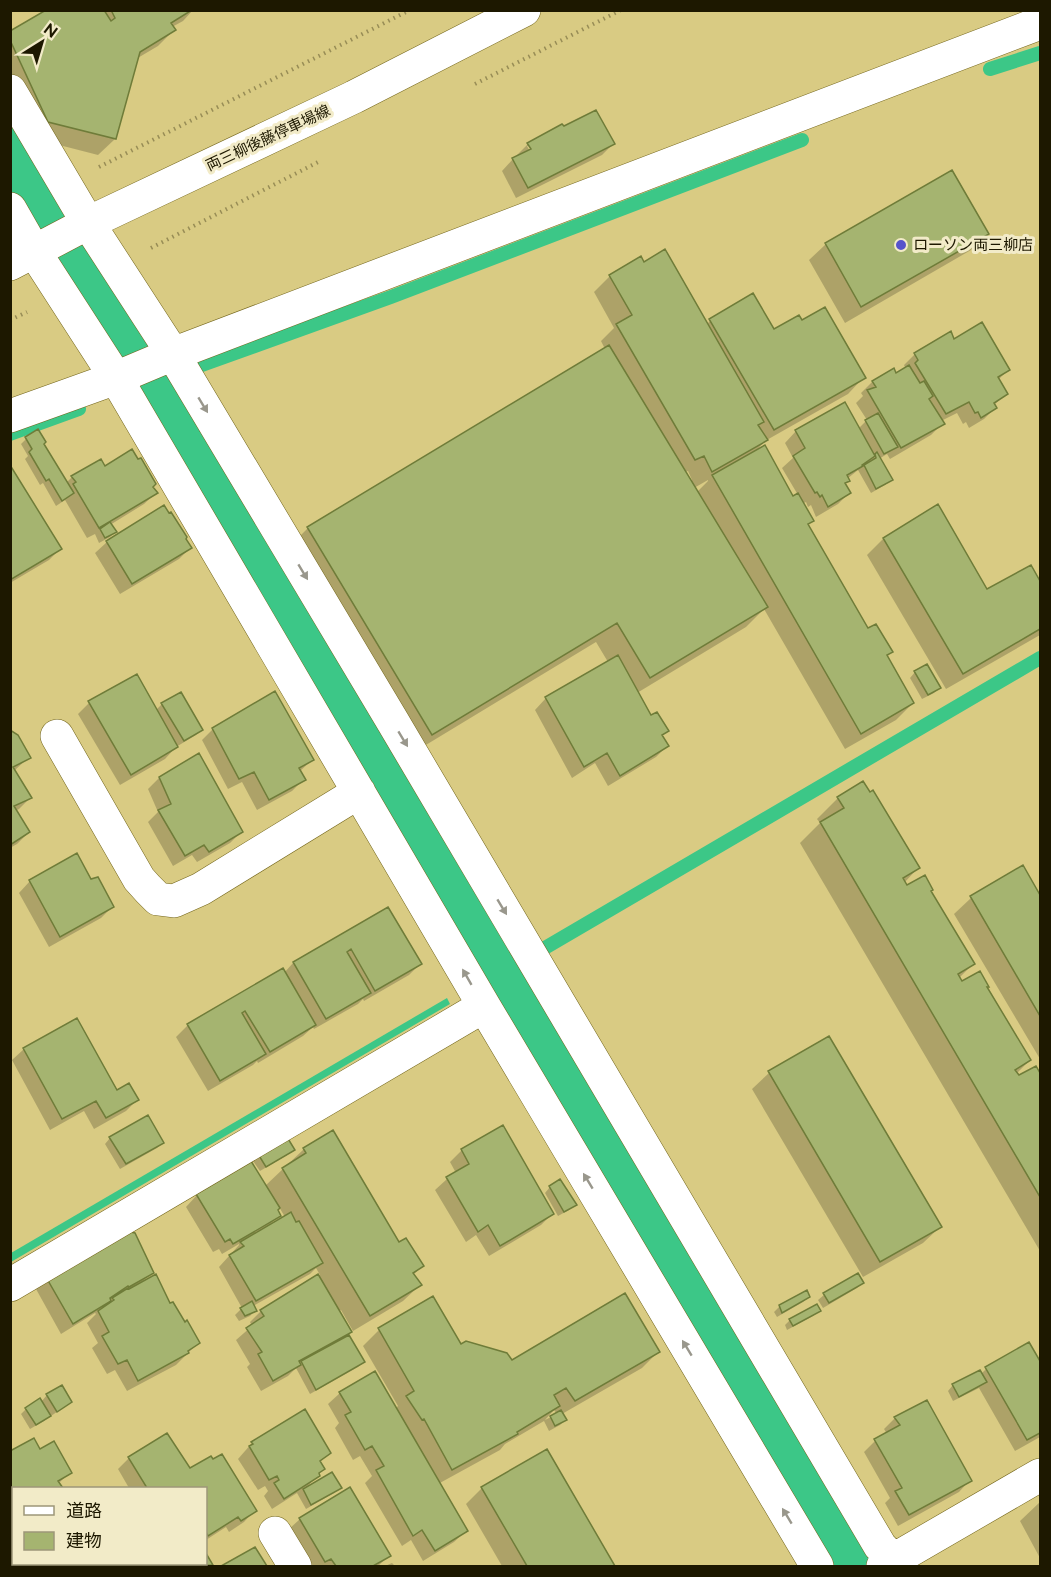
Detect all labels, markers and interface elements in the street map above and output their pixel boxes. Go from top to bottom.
north arrow [12,12,72,72]
text: N [40,19,61,42]
street label: 両三柳後藤停車場線 [203,101,333,175]
place label: ローソン両三柳店 [913,236,1033,254]
marker: ローソン両三柳店 [894,238,908,252]
one-way arrow [198,397,208,414]
one-way arrow [298,564,308,581]
one-way arrow [398,731,408,748]
one-way arrow [497,899,508,915]
one-way arrow [462,968,472,985]
one-way arrow [582,1173,593,1189]
one-way arrow [683,1340,693,1357]
legend [12,1487,207,1565]
text: 道路 [66,1500,102,1521]
one-way arrow [781,1508,792,1524]
text: 建物 [66,1530,102,1551]

